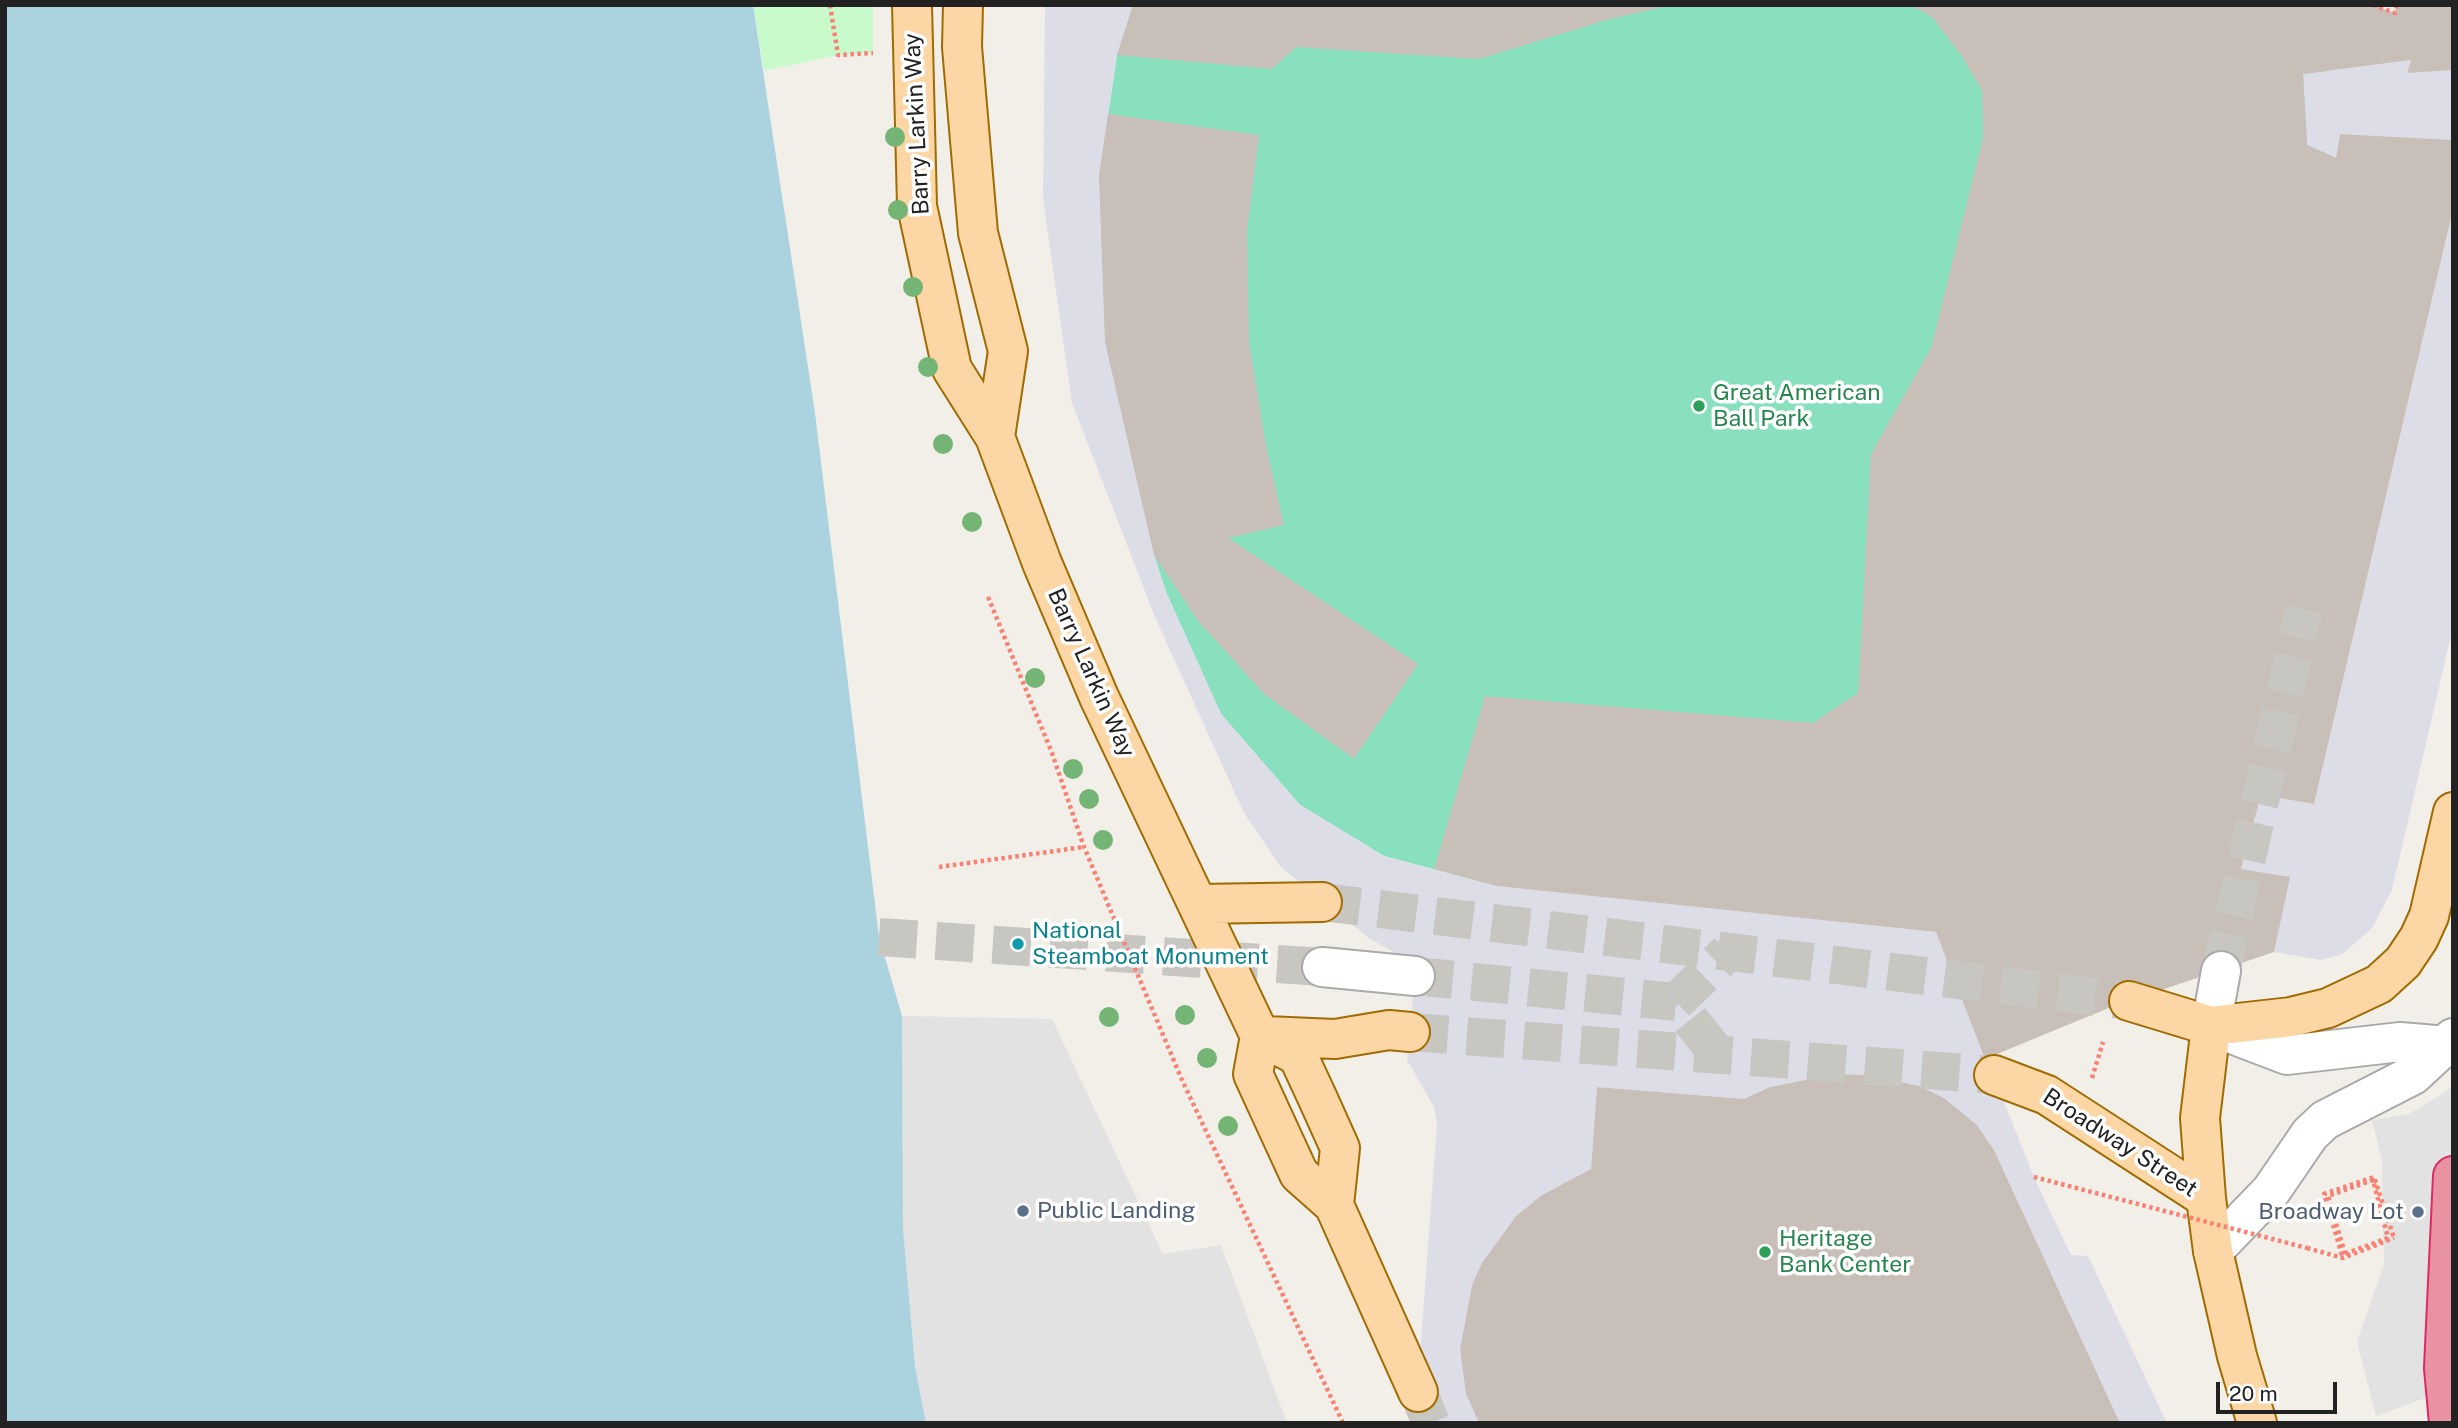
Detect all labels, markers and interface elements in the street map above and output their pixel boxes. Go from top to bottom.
street label: Barry Larkin Way [898,32,936,216]
place label: Great American Ball Park [1713,379,1881,433]
marker: Great American Ball Park [1691,398,1707,414]
street label: Barry Larkin Way [1041,584,1141,762]
place label: National Steamboat Monument [1032,917,1269,971]
marker: National Steamboat Monument [1010,936,1026,952]
street label: Broadway Street [2038,1083,2202,1203]
place label: Public Landing [1037,1197,1196,1225]
place label: Broadway Lot [2258,1198,2404,1226]
marker: Public Landing [1015,1203,1031,1219]
marker: Broadway Lot [2410,1204,2426,1220]
place label: Heritage Bank Center [1779,1225,1911,1279]
marker: Heritage Bank Center [1757,1244,1773,1260]
scale bar [2220,1368,2341,1412]
text: 20 m [2229,1381,2278,1406]

